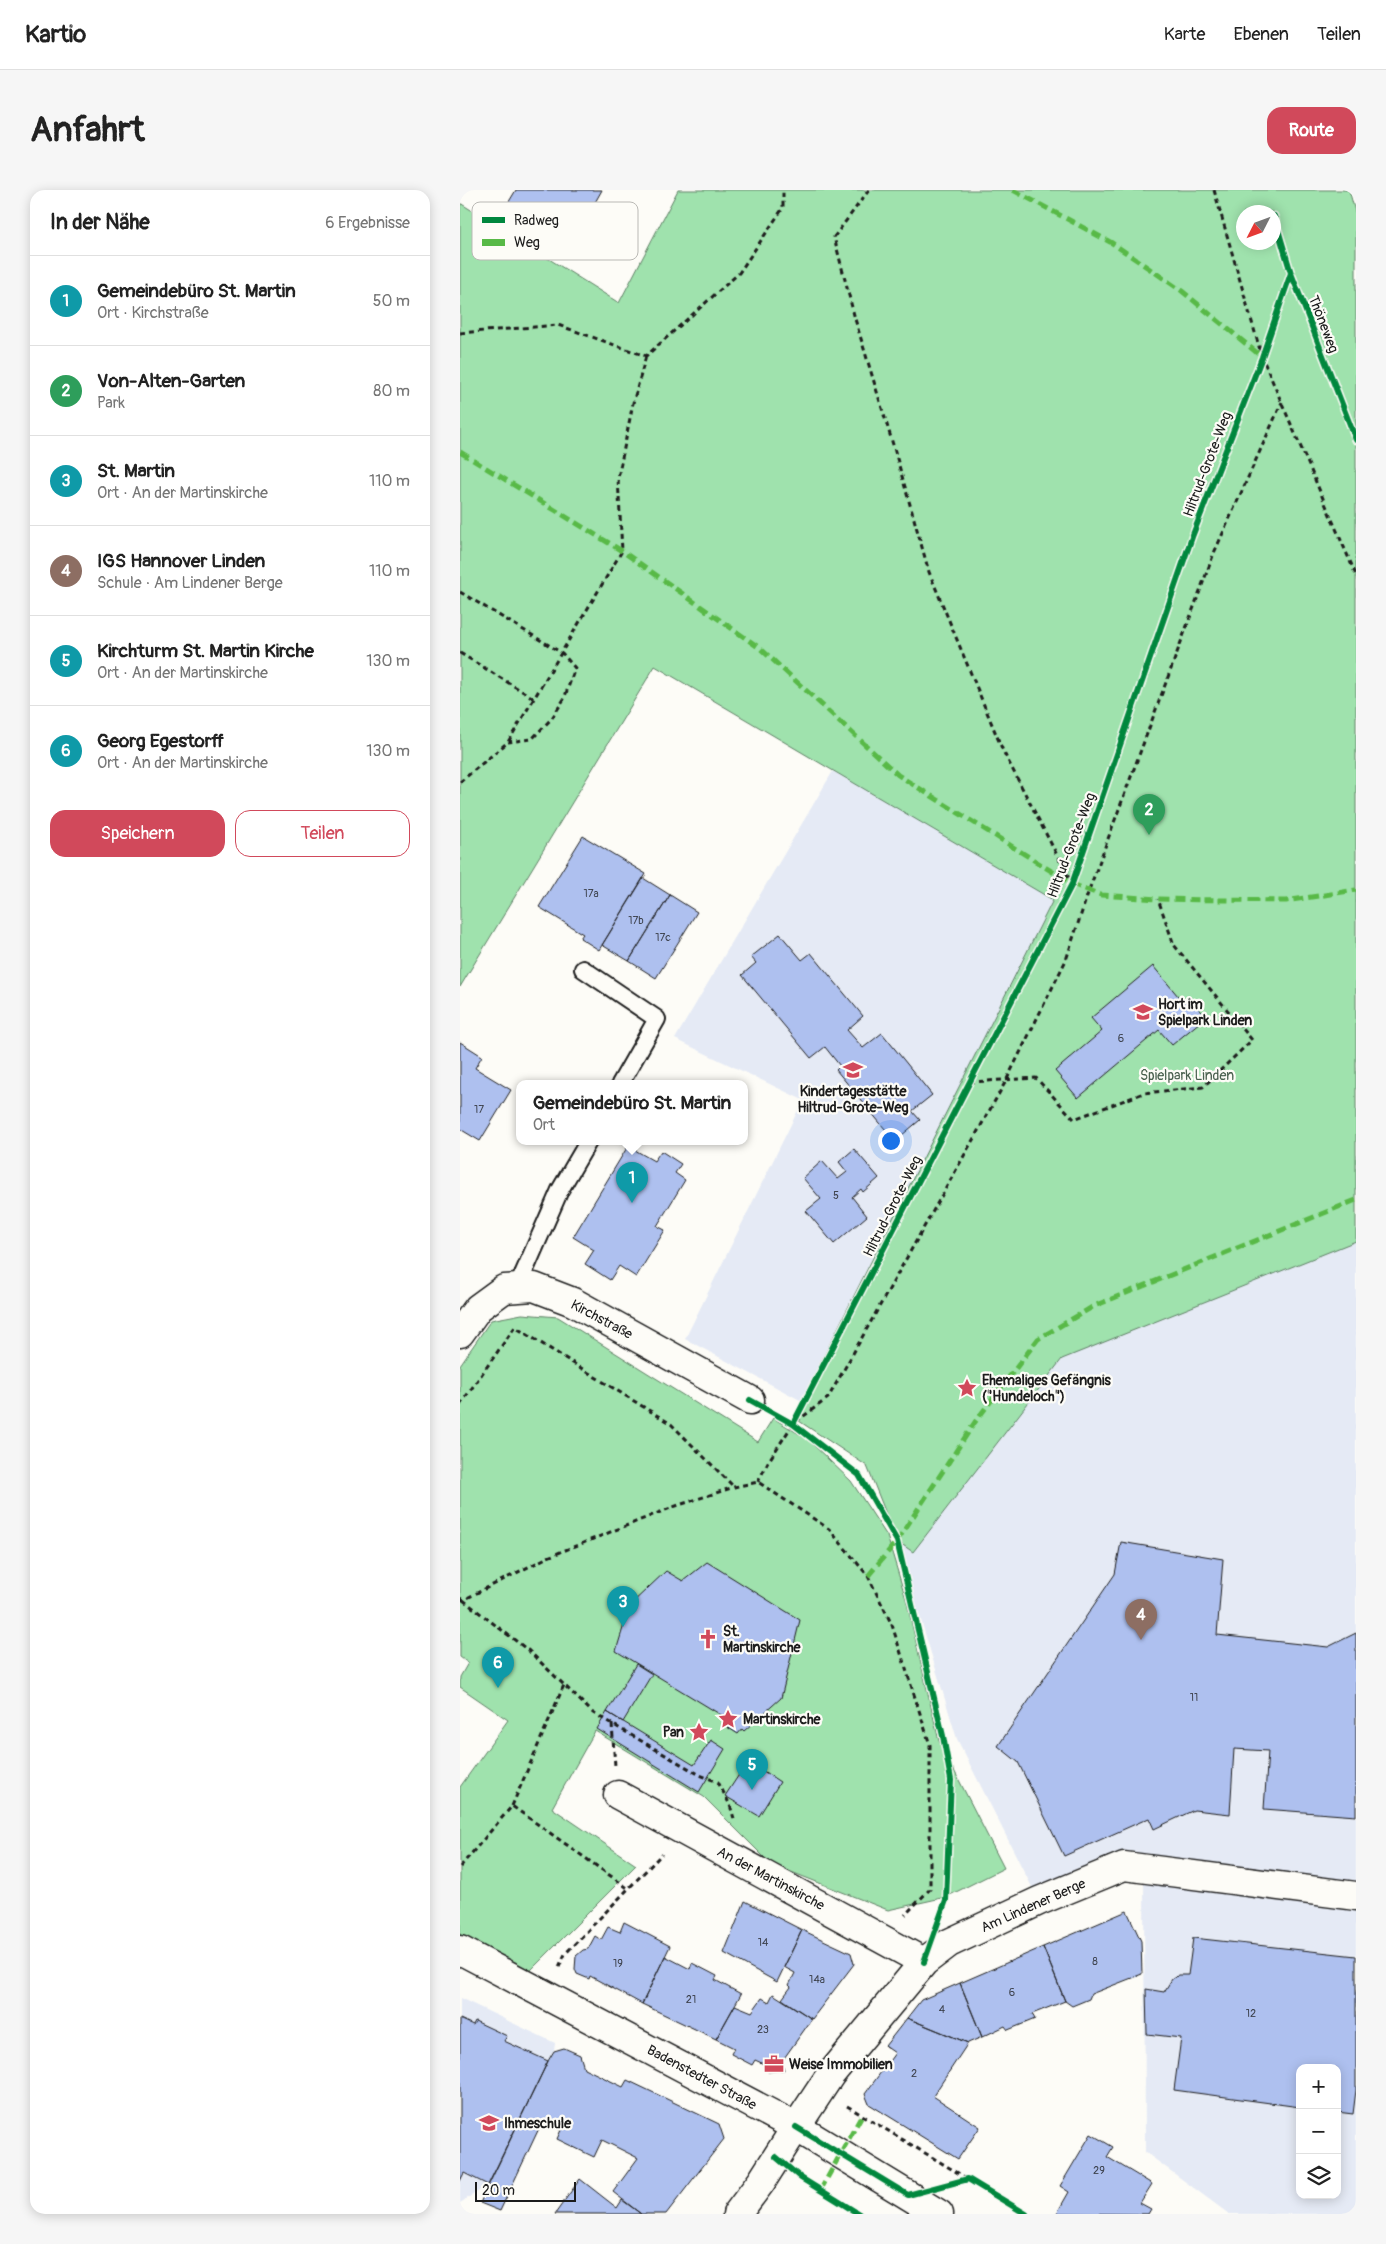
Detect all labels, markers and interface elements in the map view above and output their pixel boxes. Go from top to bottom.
text: Kartio [25,20,86,49]
text: Karte [1164,23,1205,46]
text: Ebenen [1233,23,1289,46]
text: Teilen [1317,23,1361,46]
button: Route [1267,107,1356,154]
text: Anfahrt [30,108,145,152]
legend [472,202,638,260]
north arrow [1236,205,1281,250]
text: In der Nähe [50,209,150,236]
text: Radweg [514,212,559,229]
text: 6 Ergebnisse [325,213,410,233]
text: Weg [514,234,540,251]
text: Gemeindebüro St. Martin [97,279,296,303]
text: 1 [63,291,69,311]
text: 50 m [373,291,410,311]
street label: Thöneweg [1305,293,1342,355]
text: Ort · Kirchstraße [97,303,209,323]
text: Von-Alten-Garten [97,369,245,393]
text: 2 [62,381,70,401]
text: 80 m [373,381,410,401]
text: Park [97,393,125,413]
street label: Hiltrud-Grote-Weg [1180,409,1235,519]
text: St. Martin [97,459,175,483]
text: 3 [62,471,70,491]
text: 110 m [369,471,410,491]
text: Ort · An der Martinskirche [97,483,268,503]
text: IGS Hannover Linden [97,549,265,573]
text: 4 [61,561,71,581]
text: 110 m [369,561,410,581]
text: Schule · Am Lindener Berge [97,573,283,593]
text: Kirchturm St. Martin Kirche [97,639,314,663]
text: 5 [62,651,70,671]
text: 130 m [366,651,410,671]
text: Ort · An der Martinskirche [97,663,268,683]
text: Georg Egestorff [97,729,224,753]
text: 6 [61,741,71,761]
text: 130 m [366,741,410,761]
text: Ort · An der Martinskirche [97,753,268,773]
street label: Hiltrud-Grote-Weg [1044,790,1099,900]
pin: 2 [1133,794,1165,835]
button: Speichern [50,810,225,857]
button: Teilen [235,810,410,857]
house number: 17a [583,887,599,900]
house number: 17b [628,914,644,927]
house number: 17c [655,931,671,944]
place label: Hort im Spielpark Linden [1158,996,1252,1029]
school or university icon: Hort im Spielpark Linden [1132,1001,1154,1023]
house number: 6 [1118,1032,1124,1045]
school or university icon: Kindertagesstätte Hiltrud-Grote-Weg [842,1059,864,1081]
park label: Spielpark Linden [1140,1067,1234,1084]
popup [516,1080,748,1145]
place label: Kindertagesstätte Hiltrud-Grote-Weg [797,1083,909,1116]
text: Gemeindebüro St. Martin [533,1091,731,1115]
house number: 17 [474,1103,484,1116]
text: Ort [533,1115,555,1135]
your location [878,1128,904,1154]
street label: Hiltrud-Grote-Weg [860,1153,925,1260]
pin: 1 [616,1162,648,1203]
house number: 5 [833,1189,839,1202]
street label: Kirchstraße [568,1296,636,1343]
place label: Ehemaliges Gefängnis ("Hundeloch") [982,1372,1112,1405]
place icon: Ehemaliges Gefängnis ("Hundeloch") [956,1377,978,1399]
pin: 3 [607,1586,639,1627]
pin: 4 [1125,1599,1157,1640]
place label: St. Martinskirche [723,1623,801,1656]
church icon: St. Martinskirche [697,1628,719,1650]
pin: 6 [482,1647,514,1688]
house number: 11 [1190,1691,1198,1704]
place icon: Martinskirche [717,1708,739,1730]
place label: Martinskirche [743,1711,821,1728]
place icon: Pan [688,1721,710,1743]
place label: Pan [663,1724,684,1741]
pin: 5 [736,1749,768,1790]
street label: An der Martinskirche [714,1843,828,1914]
street label: Am Lindener Berge [978,1875,1088,1936]
house number: 14 [758,1936,769,1949]
house number: 8 [1092,1955,1098,1968]
house number: 19 [613,1957,623,1970]
house number: 14a [809,1973,825,1986]
house number: 6 [1009,1986,1015,1999]
house number: 21 [686,1993,696,2006]
house number: 4 [939,2003,946,2016]
house number: 12 [1246,2007,1256,2020]
house number: 23 [757,2023,769,2036]
street label: Badenstedter Straße [644,2041,760,2114]
office icon: Weise Immobilien [763,2053,785,2075]
place label: Weise Immobilien [789,2056,893,2073]
map controls [1296,2064,1341,2199]
button: + [1296,2064,1341,2109]
house number: 2 [911,2067,917,2080]
button: − [1296,2109,1341,2154]
school or university icon: Ihmeschule [478,2112,500,2134]
place label: Ihmeschule [504,2115,572,2132]
button: layers [1296,2154,1341,2199]
house number: 29 [1093,2164,1105,2177]
scale bar [475,2179,576,2202]
text: 20 m [482,2182,515,2199]

